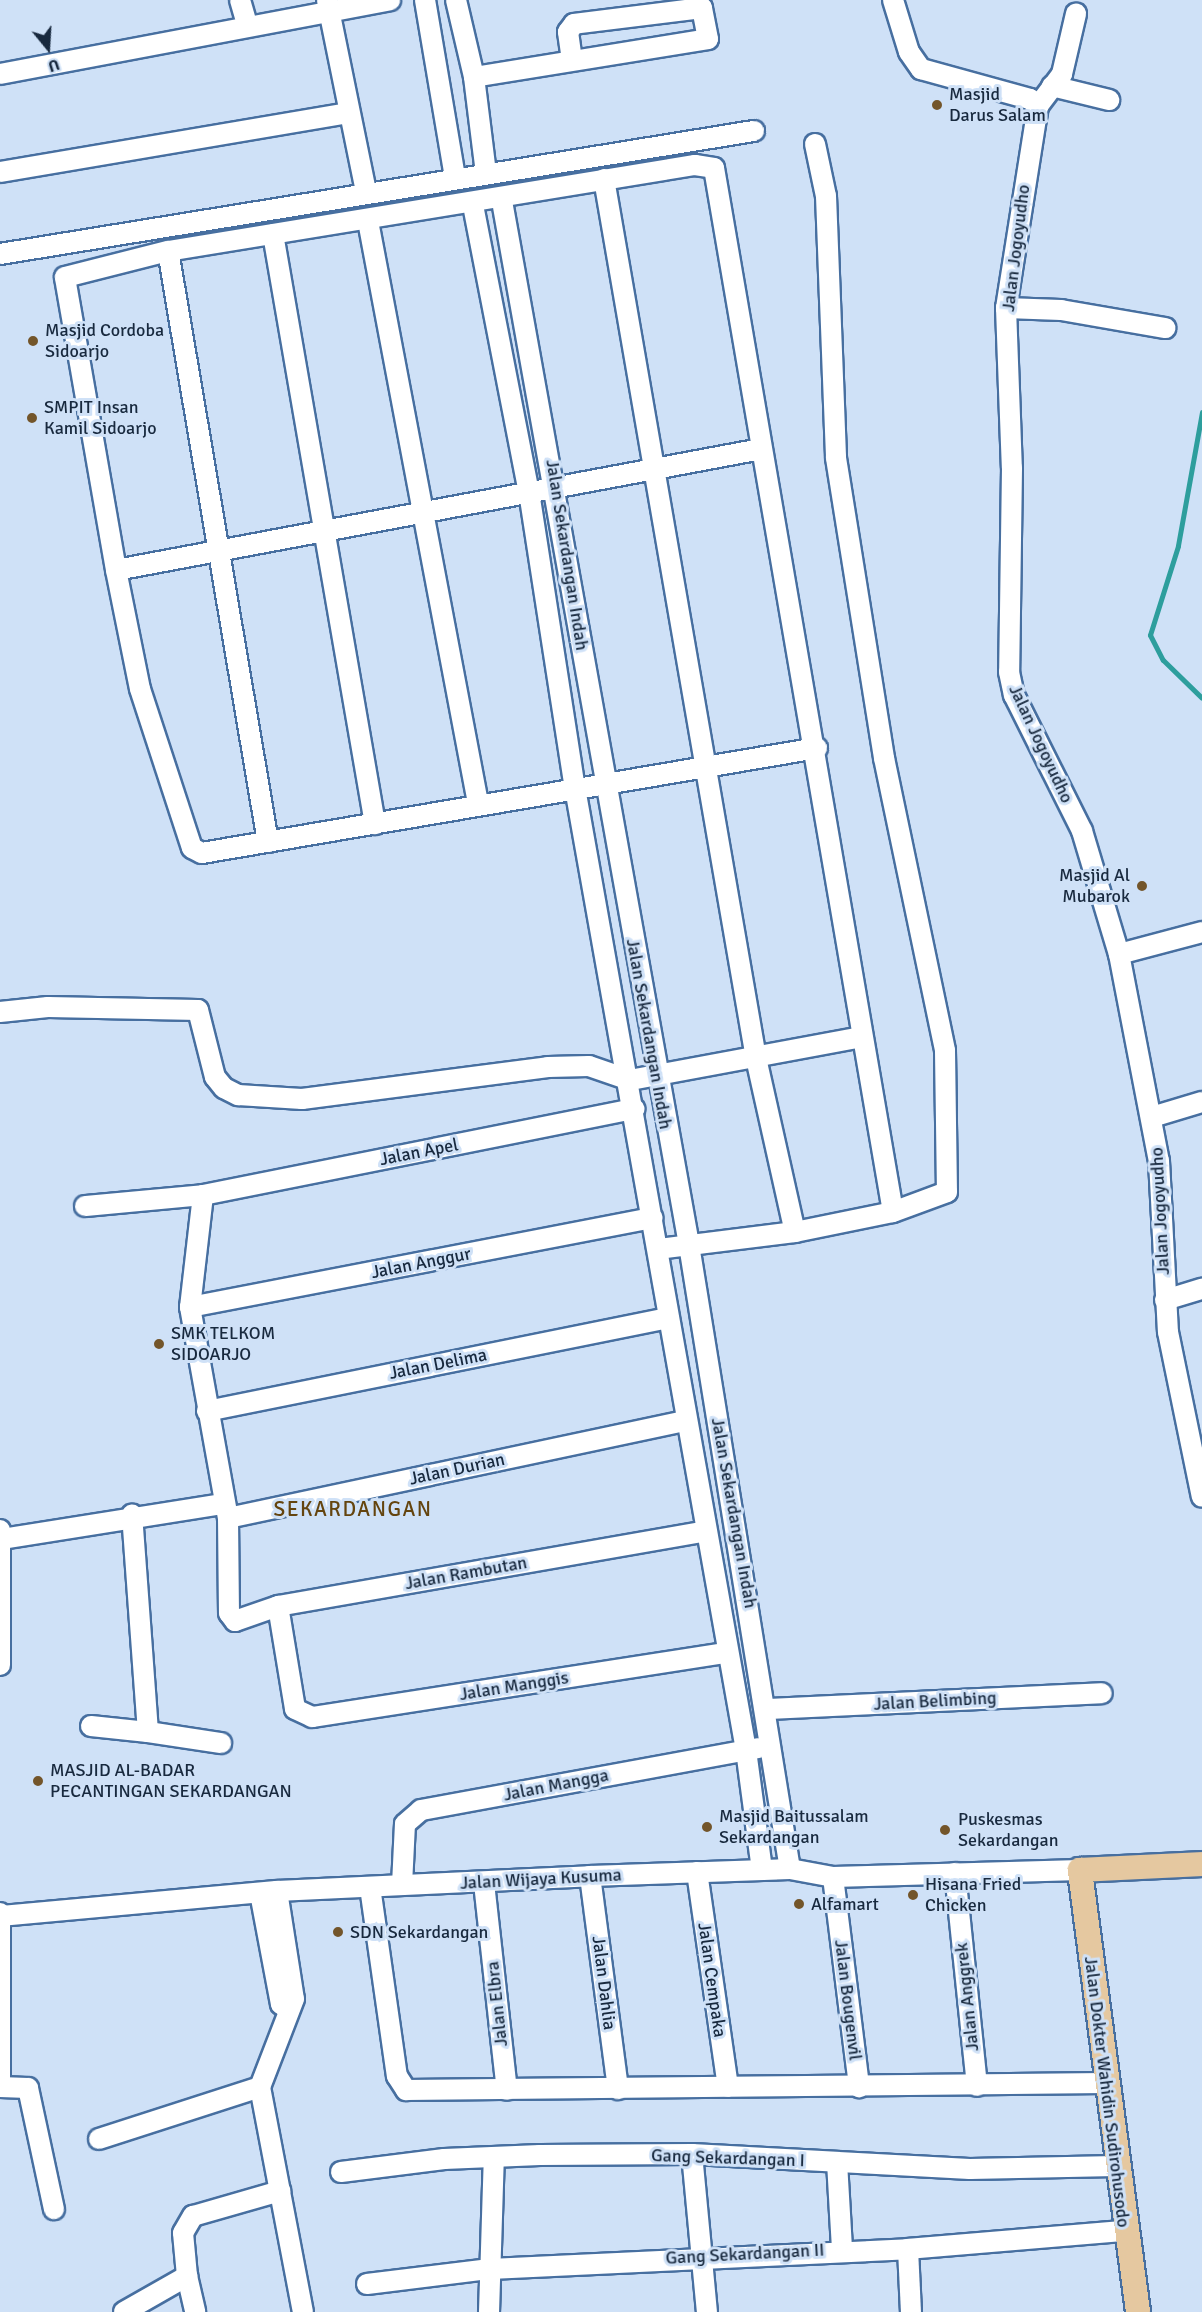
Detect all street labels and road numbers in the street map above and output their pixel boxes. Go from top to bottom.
street label: Jalan Jogoyudho [997,183,1035,313]
street label: Jalan Sekardangan Indah [541,458,593,652]
street label: Jalan Jogoyudho [1004,681,1078,807]
street label: Jalan Sekardangan Indah [622,937,676,1131]
street label: Jalan Apel [378,1134,460,1170]
street label: Jalan Jogoyudho [1146,1147,1174,1275]
street label: Jalan Anggur [369,1243,473,1283]
street label: Jalan Delima [387,1344,489,1384]
street label: Jalan Sekardangan Indah [707,1416,761,1610]
street label: Jalan Durian [407,1448,507,1490]
street label: Jalan Rambutan [403,1552,529,1594]
street label: Jalan Manggis [458,1667,570,1705]
street label: Jalan Belimbing [873,1687,997,1715]
street label: Jalan Mangga [502,1764,610,1806]
street label: Jalan Wijaya Kusuma [460,1864,622,1894]
street label: Jalan Cempaka [693,1921,731,2039]
street label: Jalan Dahlia [588,1935,620,2031]
street label: Jalan Bougenvil [830,1939,866,2061]
street label: Jalan Anggrek [951,1942,983,2052]
street label: Jalan Dokter Wahidin Sudirohusodo [1080,1955,1134,2229]
street label: Jalan Elbra [482,1960,512,2048]
street label: Gang Sekardangan I [651,2145,805,2171]
street label: Gang Sekardangan II [665,2239,825,2269]

